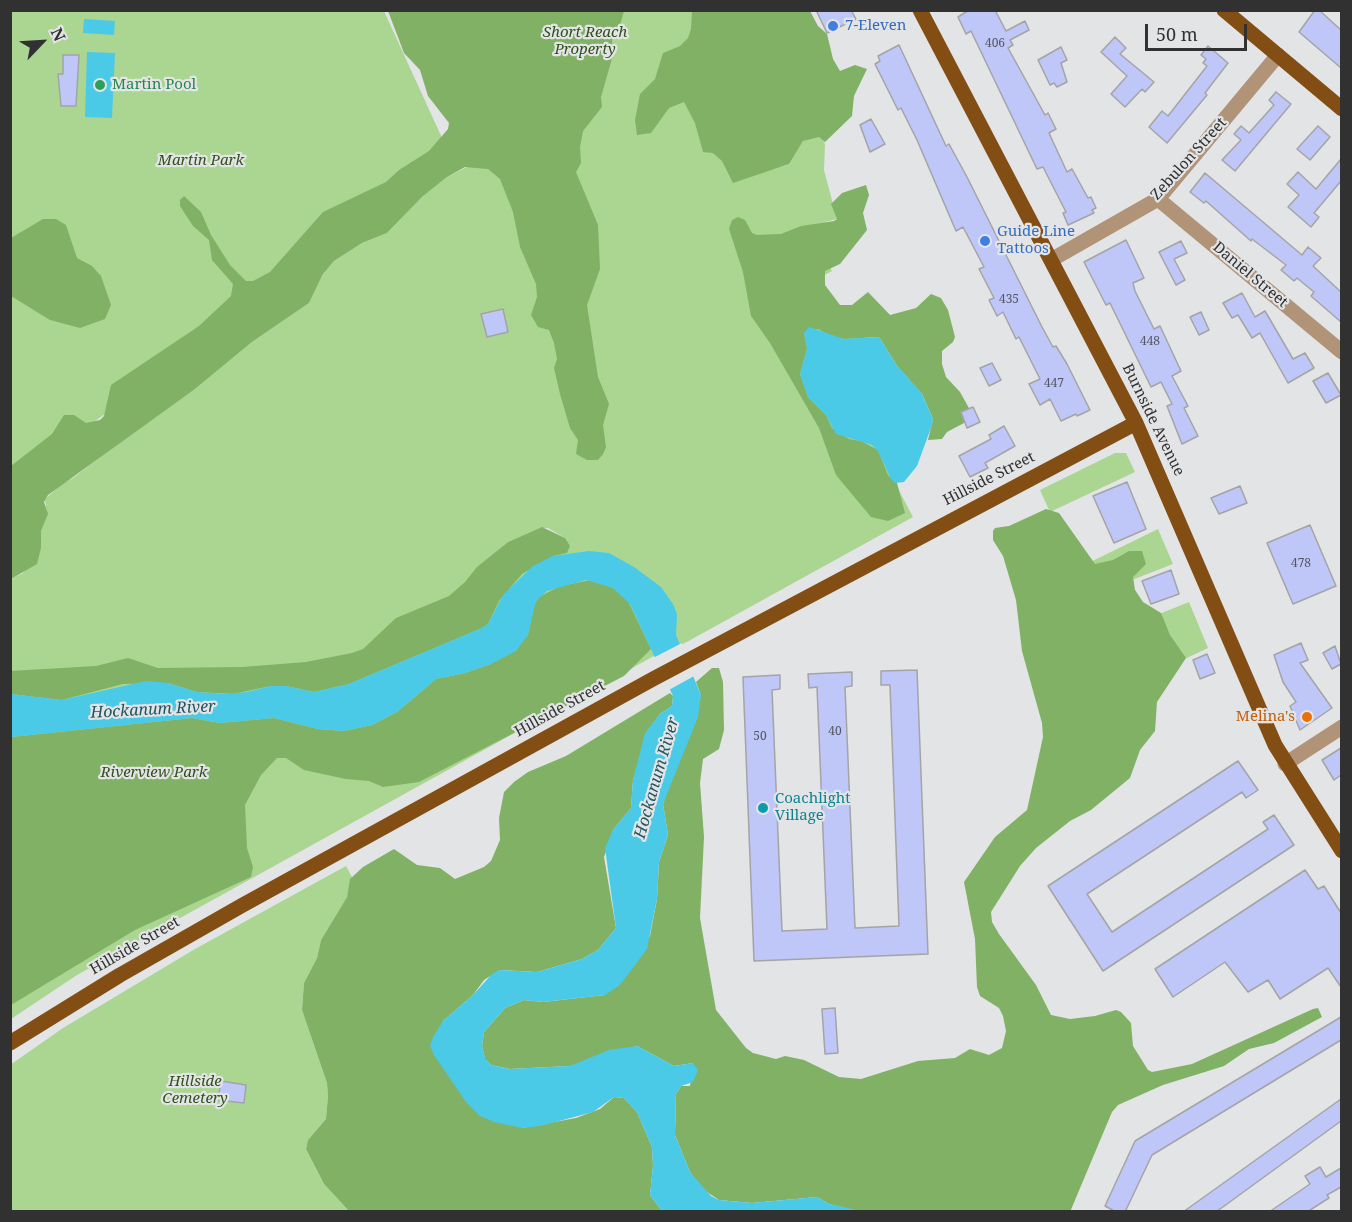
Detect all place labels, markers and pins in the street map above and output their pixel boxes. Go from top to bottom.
place label: 7-Eleven [845,17,906,35]
marker: 7-Eleven [826,19,840,33]
place label: Martin Pool [112,76,196,94]
marker: Martin Pool [93,78,107,92]
place label: Guide Line Tattoos [997,223,1075,258]
marker: Guide Line Tattoos [978,234,992,248]
place label: Melina's [1236,708,1295,726]
marker: Melina's [1300,710,1314,724]
place label: Coachlight Village [775,790,851,825]
marker: Coachlight Village [756,801,770,815]

